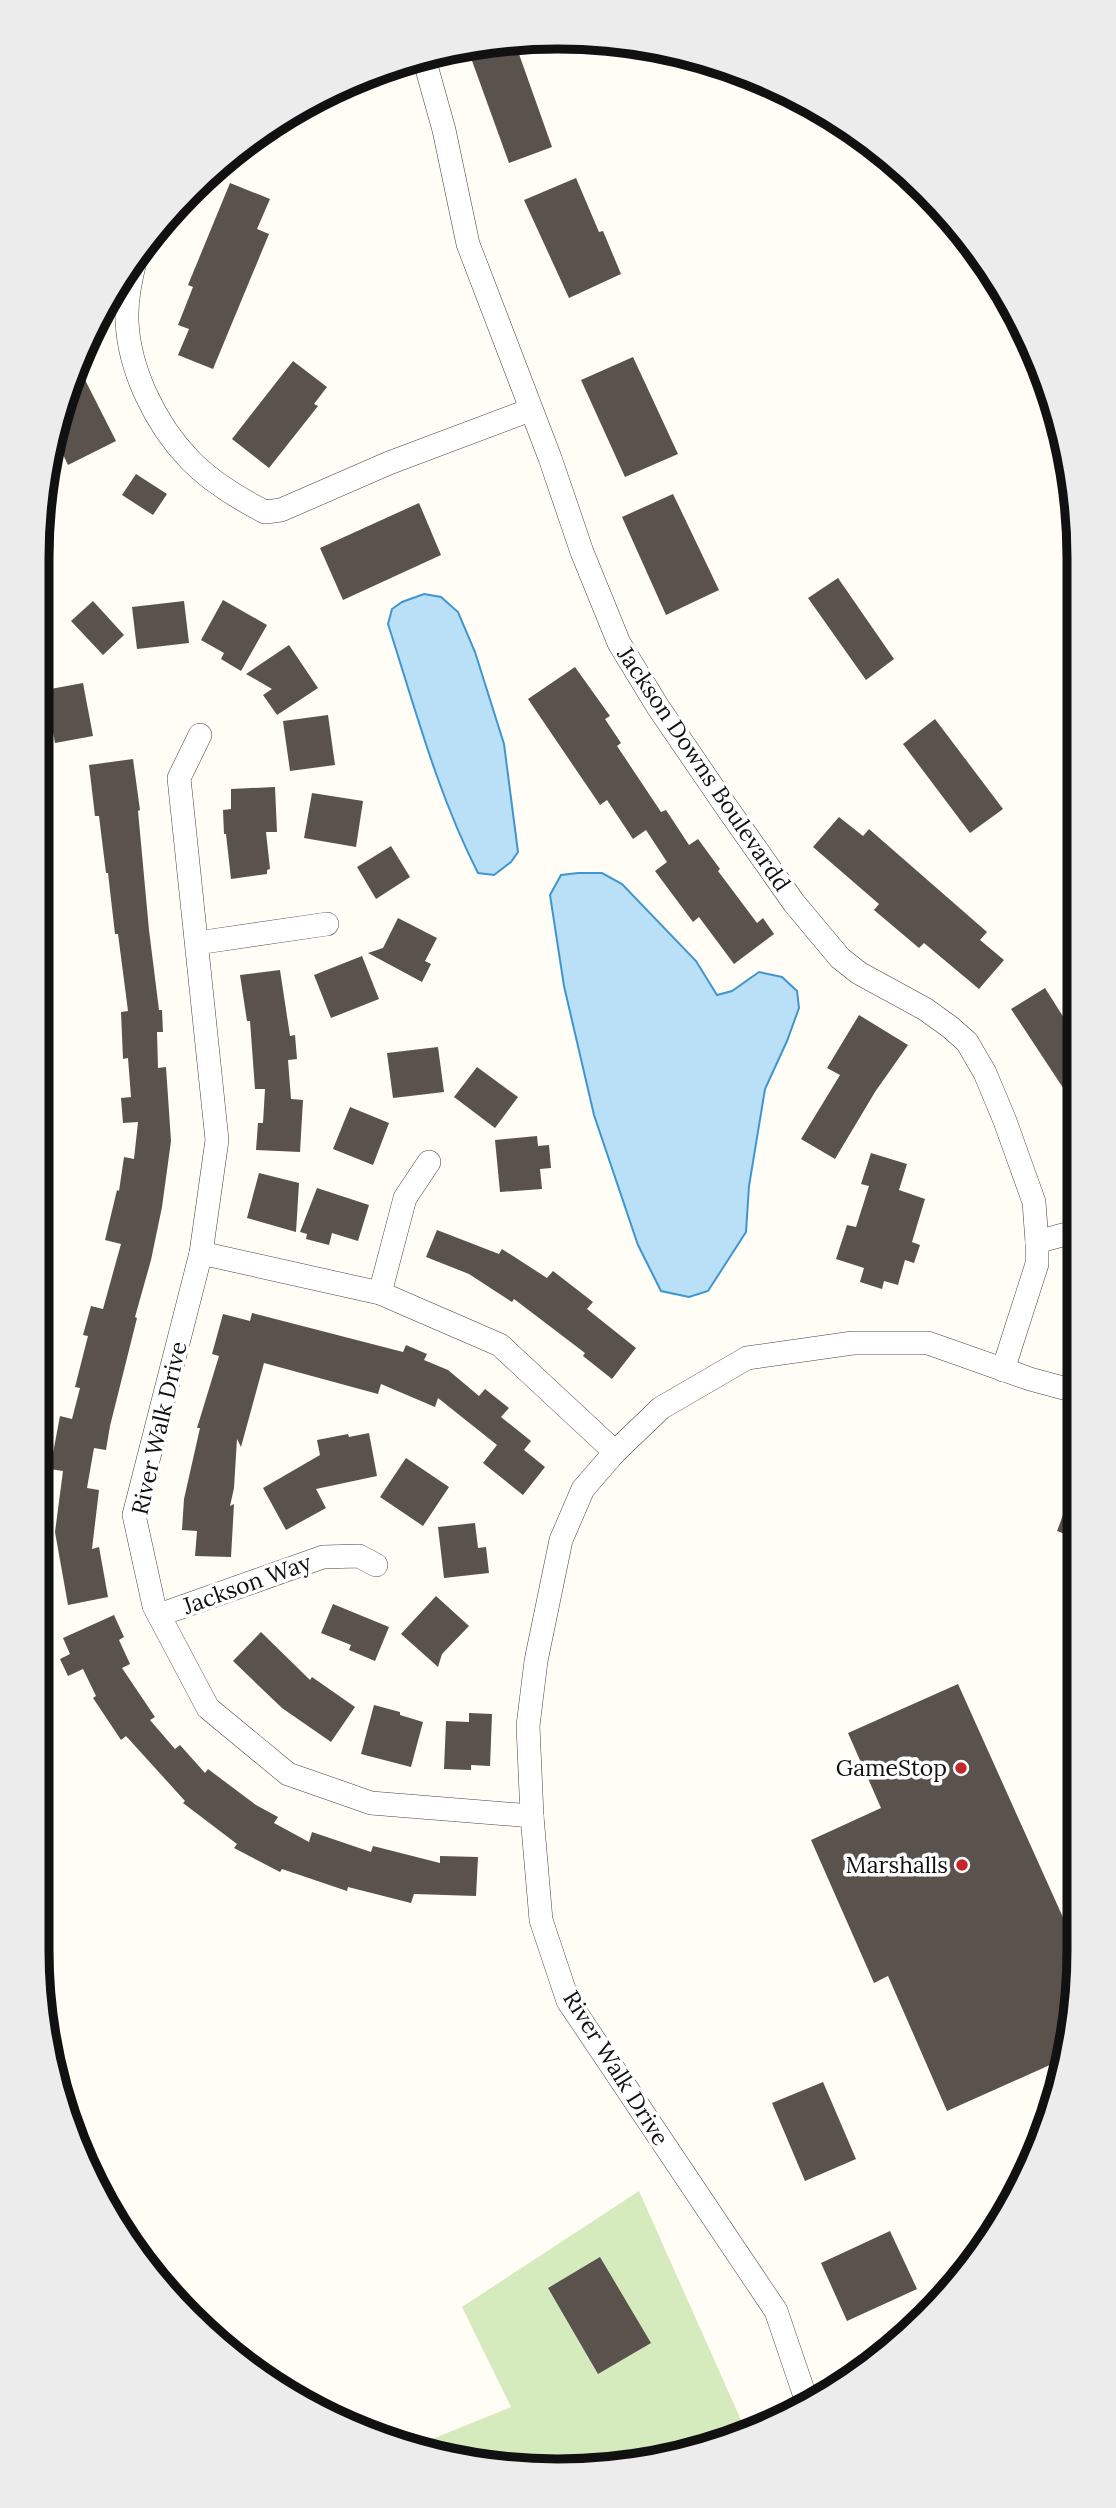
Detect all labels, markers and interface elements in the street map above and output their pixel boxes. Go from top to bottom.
street label: Jackson Downs Boulevardd [611,640,797,897]
street label: River Walk Drive [124,1338,193,1517]
street label: Jackson Way [178,1547,316,1621]
place label: GameStop [836,1753,947,1782]
marker: GameStop [953,1760,969,1776]
place label: Marshalls [846,1850,948,1879]
marker: Marshalls [954,1857,970,1873]
street label: River Walk Drive [557,1985,676,2150]

